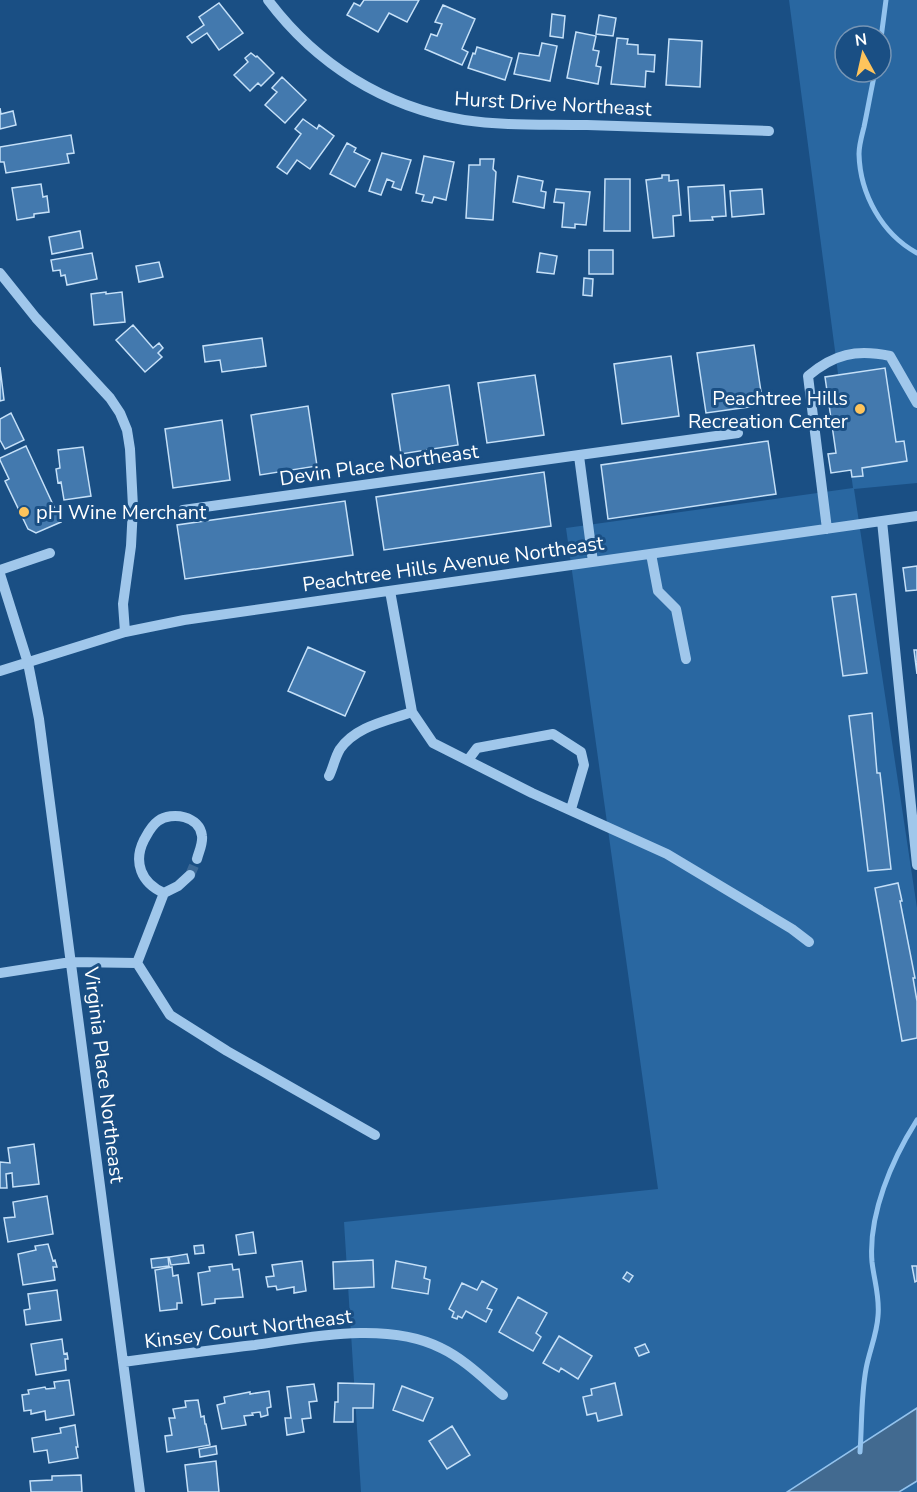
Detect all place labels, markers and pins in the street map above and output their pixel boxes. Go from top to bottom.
place label: Peachtree Hills Recreation Center [688,385,848,435]
marker: Peachtree Hills Recreation Center [853,402,867,416]
place label: pH Wine Merchant [36,499,207,526]
marker: pH Wine Merchant [17,505,31,519]

